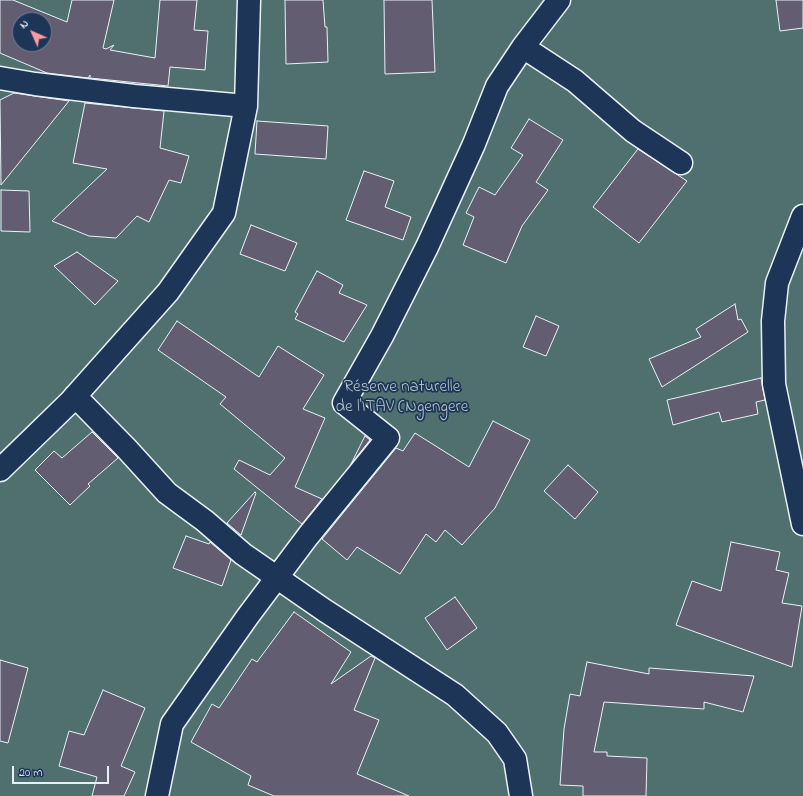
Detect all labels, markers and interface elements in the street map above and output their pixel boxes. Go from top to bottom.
north arrow [12,12,52,52]
text: N [16,16,33,33]
park label: Réserve naturelle de l'ITAV (Ngengere [336,378,468,418]
scale bar [14,758,111,784]
text: 20 m [19,764,42,782]

